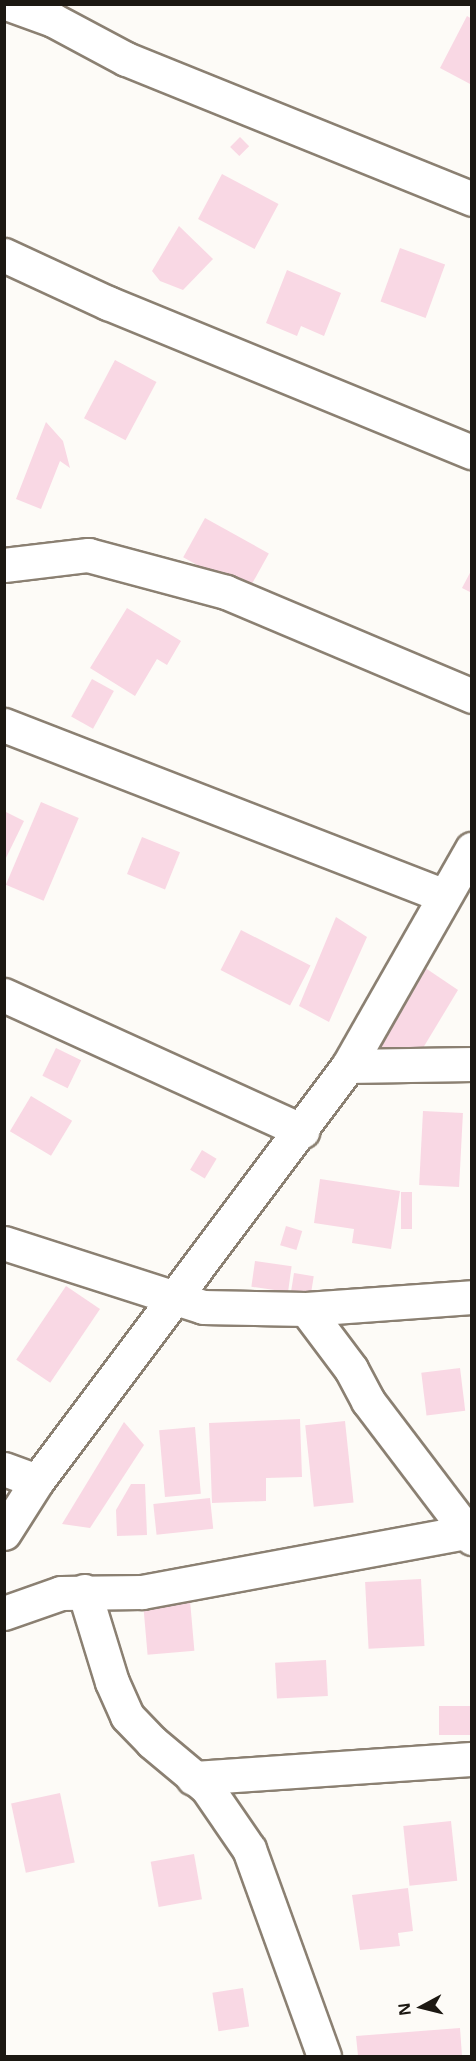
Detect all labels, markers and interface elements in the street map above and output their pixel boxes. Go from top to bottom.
north arrow [392,1977,452,2037]
text: N [392,2001,416,2017]

